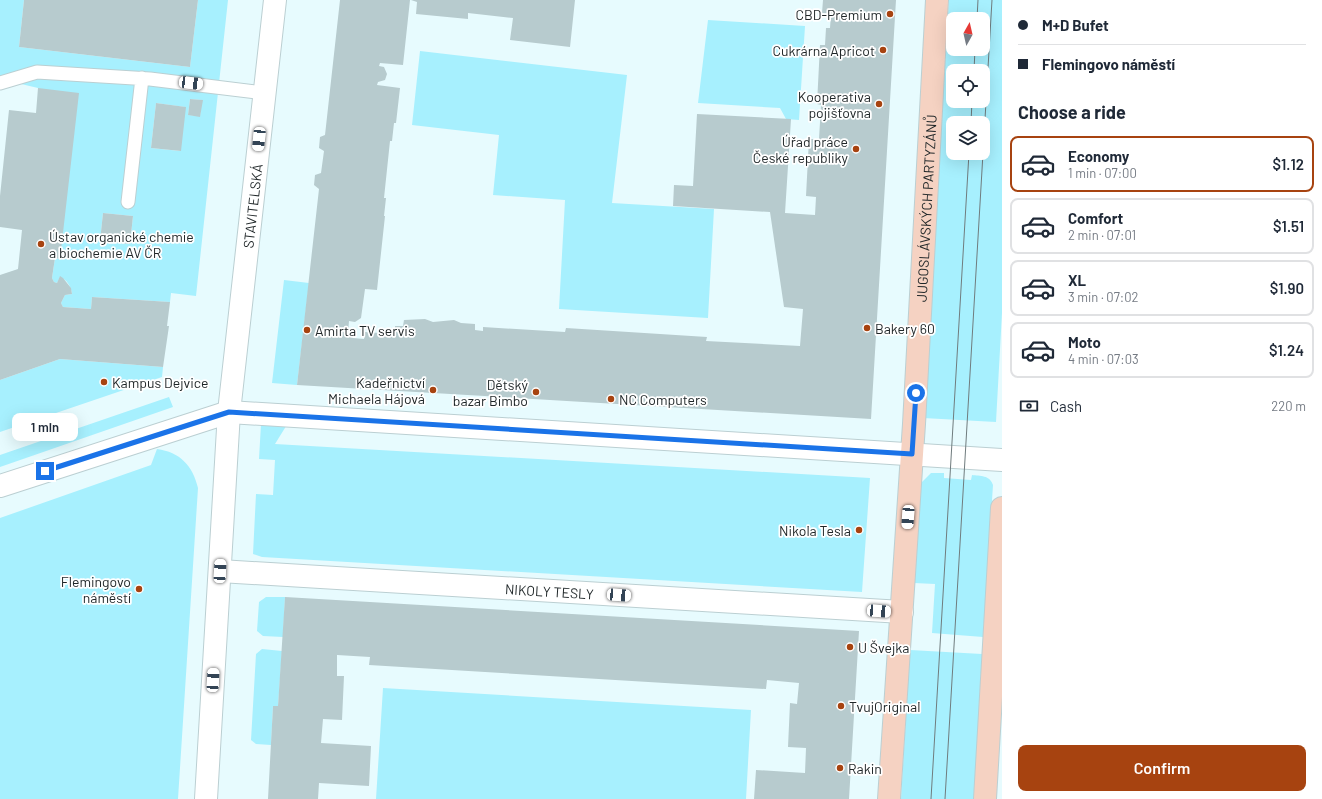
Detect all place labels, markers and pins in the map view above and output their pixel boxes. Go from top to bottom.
place label: CBD-Premium [796,6,882,23]
marker: CBD-Premium [885,9,895,19]
place label: Cukrárna Apricot [772,42,875,59]
marker: Cukrárna Apricot [878,45,888,55]
place label: Kooperativa pojišťovna [798,88,871,121]
marker: Kooperativa pojišťovna [874,99,884,109]
place label: Úřad práce České republiky [753,133,849,166]
marker: Úřad práce České republiky [851,144,861,154]
place label: Ústav organické chemie a biochemie AV ČR [49,228,194,261]
marker: Ústav organické chemie a biochemie AV ČR [36,239,46,249]
place label: Bakery 60 [875,320,935,337]
place label: Amirta TV servis [315,322,415,339]
marker: Bakery 60 [862,323,872,333]
marker: Amirta TV servis [302,325,312,335]
place label: Kampus Dejvice [112,374,209,391]
place label: Kadeřnictví Michaela Hájová [328,374,425,407]
place label: Dětský bazar Bimbo [453,376,529,409]
marker: Kampus Dejvice [99,377,109,387]
marker: Kadeřnictví Michaela Hájová [428,385,438,395]
marker: Dětský bazar Bimbo [531,387,541,397]
place label: NC Computers [619,391,707,408]
marker: NC Computers [606,394,616,404]
place label: Nikola Tesla [779,522,851,539]
marker: Nikola Tesla [854,525,864,535]
place label: Flemingovo náměstí [61,573,131,606]
marker: Flemingovo náměstí [134,584,144,594]
place label: U Švejka [858,639,909,656]
marker: U Švejka [845,642,855,652]
place label: TvujOriginal [849,698,920,715]
marker: TvujOriginal [836,701,846,711]
place label: Rakin [848,760,882,777]
marker: Rakin [835,763,845,773]

